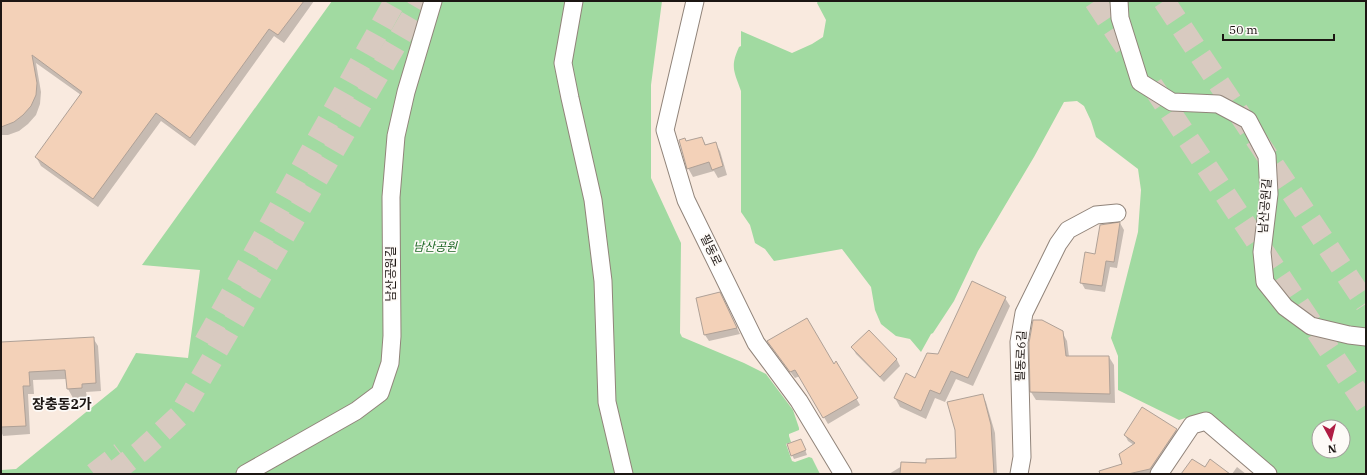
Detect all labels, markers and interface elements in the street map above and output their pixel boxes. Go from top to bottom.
scale bar [1223,16,1334,42]
text: 50 m [1229,22,1258,37]
street label: 남산공원길 [1255,178,1274,234]
street label: 필동로 [697,232,725,268]
park label: 남산공원 [413,239,458,254]
street label: 남산공원길 [383,246,398,302]
street label: 필동로6길 [1012,330,1029,382]
district label: 장충동2가 [32,395,92,413]
north arrow [1311,419,1351,459]
text: N [1327,441,1337,456]

